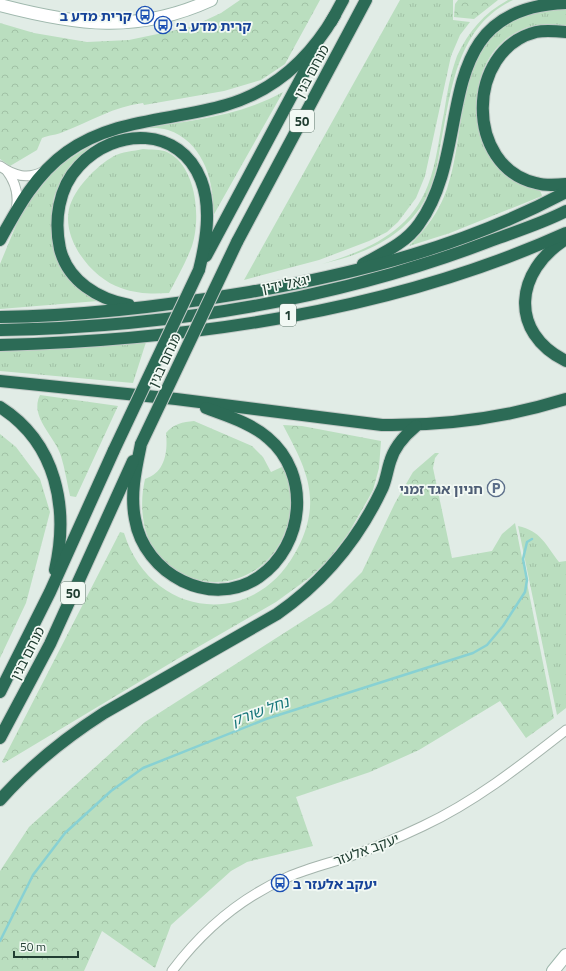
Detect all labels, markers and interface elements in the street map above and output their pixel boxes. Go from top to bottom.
place label: קרית מדע ב [60,5,132,26]
bus stop icon: קרית מדע ב [135,5,155,25]
bus stop icon: קרית מדע ב׳ [153,15,173,35]
place label: קרית מדע ב׳ [176,15,251,36]
street label: מנחם בגין [288,40,334,102]
road number: 50 [290,110,314,132]
street label: יגאל ידין [260,268,312,298]
road number: 1 [280,304,296,326]
street label: מנחם בגין [142,329,186,391]
place label: חניון אגד זמני [399,478,483,499]
parking icon: חניון אגד זמני [486,478,506,498]
road number: 50 [61,582,85,604]
street label: מנחם בגין [4,622,50,684]
water label: נחל שורק [228,690,293,732]
street label: יעקב אלעזר [330,827,402,871]
bus stop icon: יעקב אלעזר ב [270,873,290,893]
place label: יעקב אלעזר ב [293,873,377,894]
scale bar [14,933,78,959]
text: 50 m [20,937,46,956]

